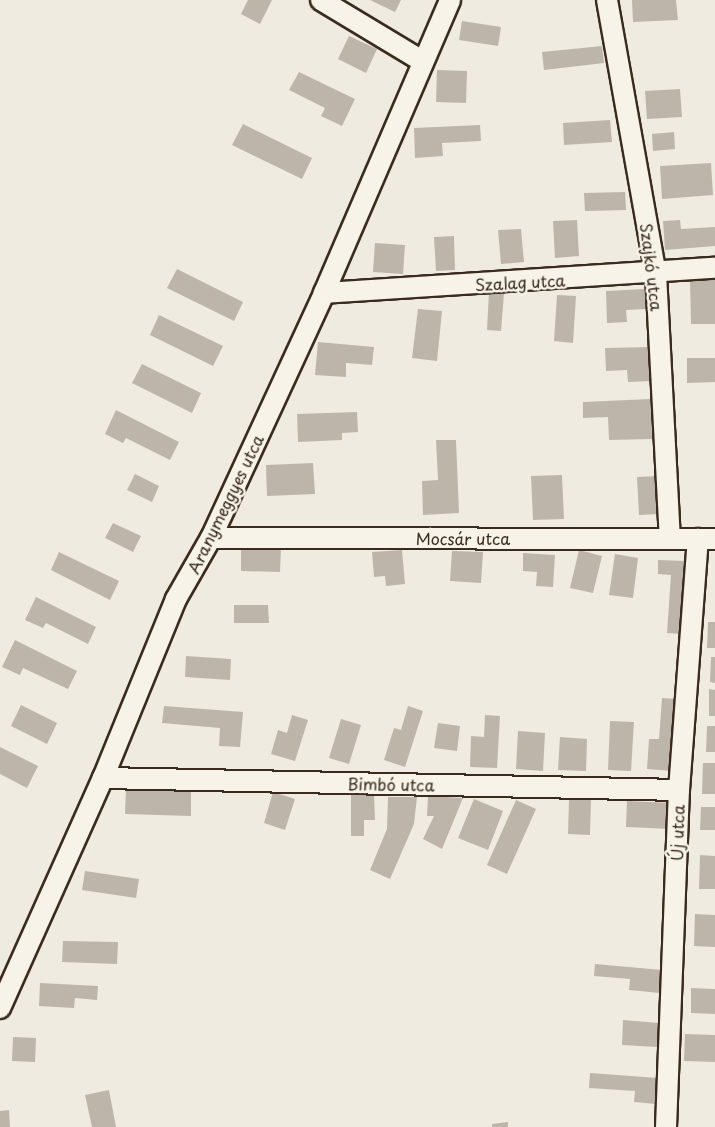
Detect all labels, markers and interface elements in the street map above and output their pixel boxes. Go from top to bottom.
street label: Szajkó utca [637,222,667,312]
street label: Szalag utca [474,270,566,294]
street label: Aranymeggyes utca [183,431,267,577]
street label: Mocsár utca [415,528,511,548]
street label: Bimbó utca [347,774,435,794]
street label: Új utca [666,805,688,861]

